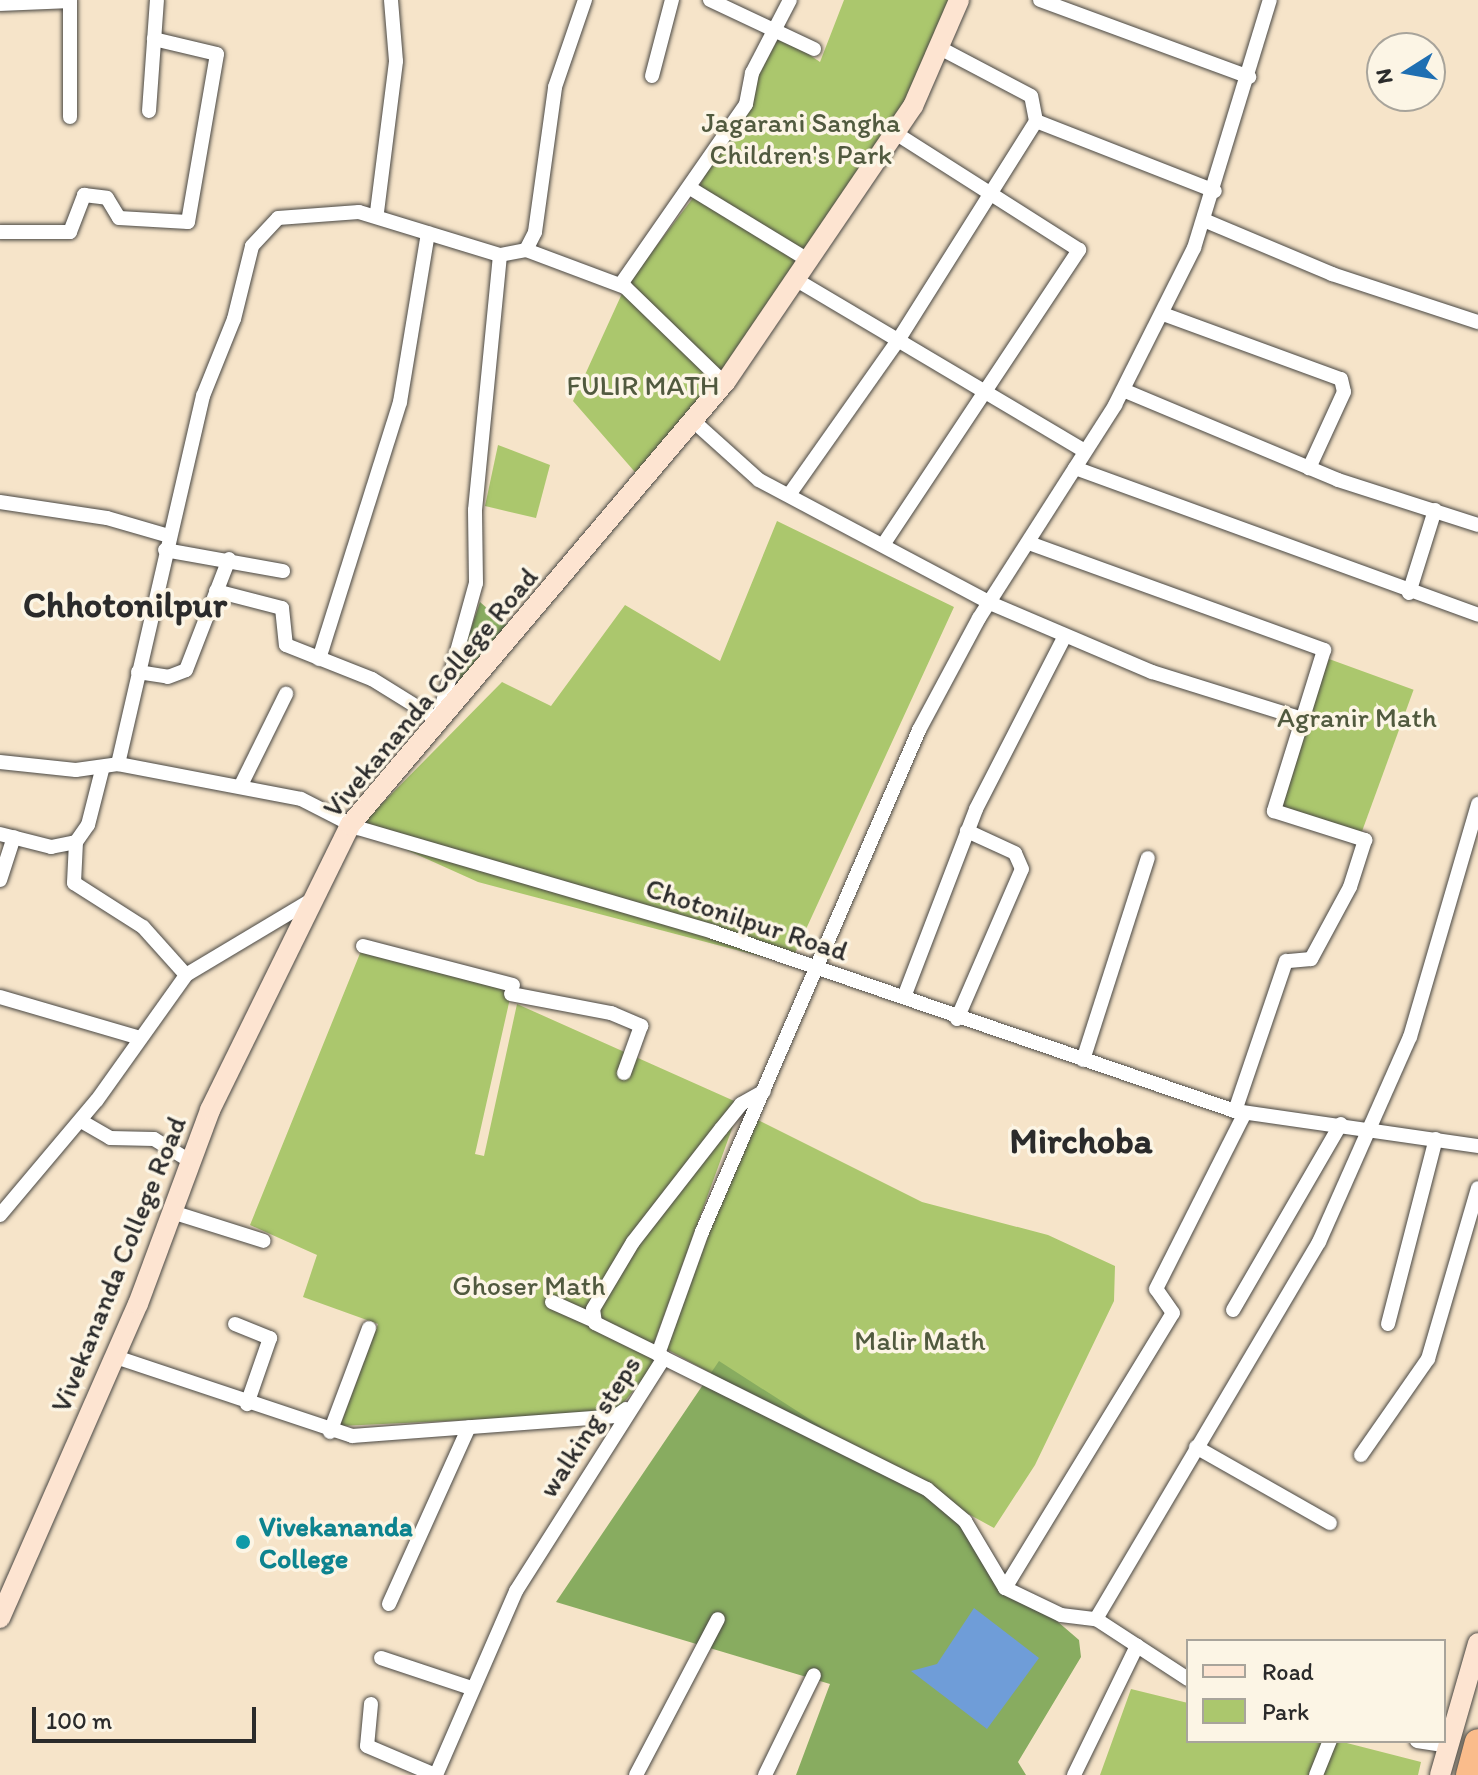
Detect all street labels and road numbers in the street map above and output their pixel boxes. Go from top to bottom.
street label: Vivekananda College Road [316,560,544,824]
street label: Chotonilpur Road [642,871,852,967]
street label: Vivekananda College Road [43,1111,193,1417]
street label: walking steps [531,1349,647,1503]

